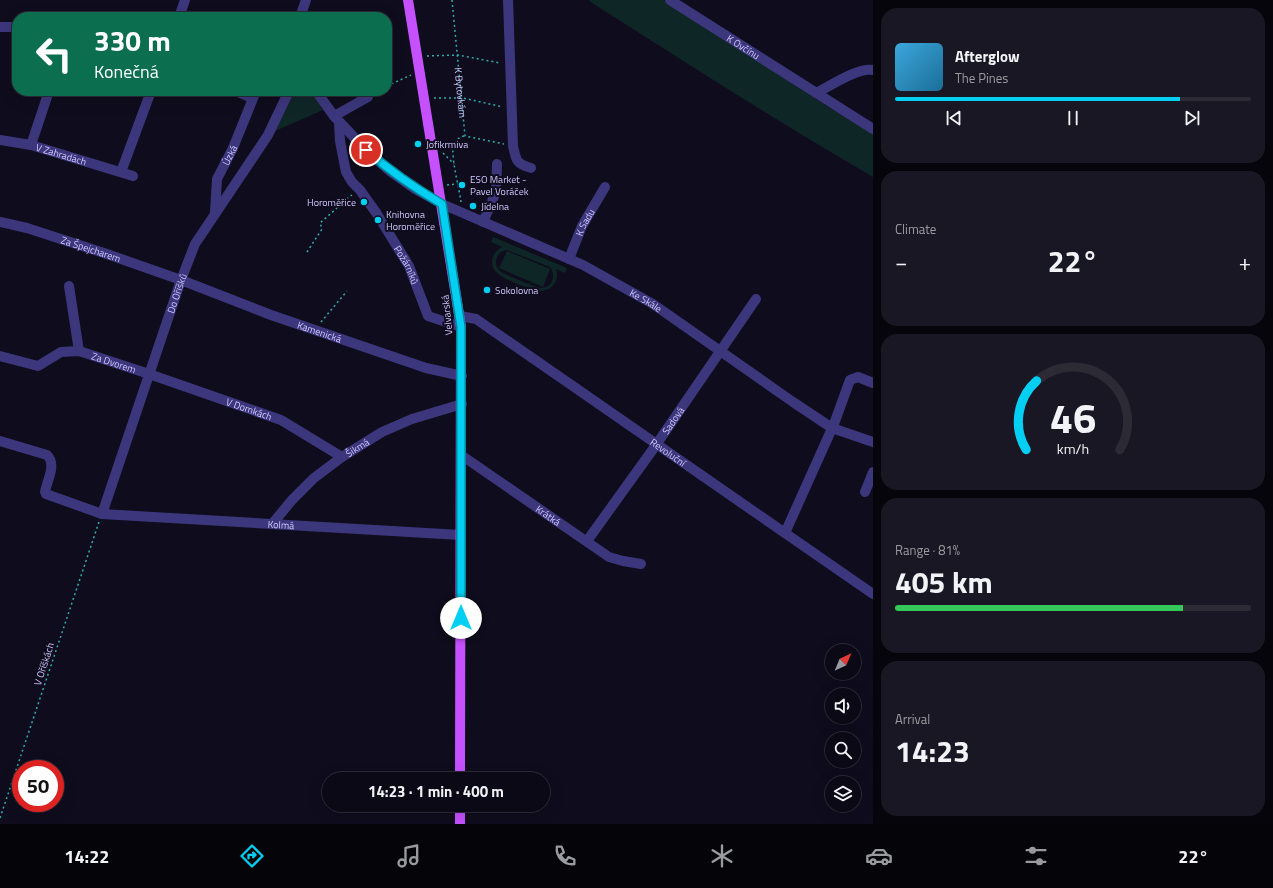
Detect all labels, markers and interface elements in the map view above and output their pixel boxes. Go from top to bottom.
text: 330 m [94,19,171,62]
icon: left [28,28,80,80]
street label: K Ovčínu [724,31,763,63]
text: Afterglow [955,45,1020,68]
text: Konečná [94,58,159,85]
street label: K Bytovkám [451,67,471,118]
text: The Pines [955,68,1008,88]
icon: previous [943,107,965,129]
icon: pause [1062,107,1084,129]
icon: next [1181,107,1203,129]
pin [349,133,383,167]
place label: Jofikrmiva [426,137,468,152]
street label: V Zahradách [34,139,88,169]
icon: arrive [355,139,377,161]
marker: Jofikrmiva [413,139,423,149]
street label: Úzká [218,142,241,168]
place label: ESO Market - Pavel Voráček [470,172,529,199]
marker: ESO Market - Pavel Voráček [457,180,467,190]
place label: Horoměřice [307,195,356,210]
marker: Horoměřice [359,197,369,207]
place label: Jídelna [481,199,509,214]
marker: Jídelna [468,201,478,211]
street label: K Sadu [571,206,598,238]
place label: Knihovna Horoměřice [386,207,435,234]
marker: Knihovna Horoměřice [373,215,383,225]
text: Climate [895,219,936,239]
street label: Za Špejcharem [59,232,123,266]
text: 22° [1048,238,1098,284]
street label: Požárníků [391,242,423,286]
text: − [895,245,907,279]
text: + [1239,245,1251,279]
street label: Do Oříšků [163,271,190,315]
place label: Sokolovna [495,283,538,298]
marker: Sokolovna [482,285,492,295]
street label: Ke Skále [627,285,665,316]
street label: Velvarská [437,294,457,336]
street label: Kamenická [295,317,344,346]
street label: Za Dvorem [90,348,138,377]
text: 46 [1050,386,1096,449]
street label: V Domkách [224,394,274,424]
street label: Sadová [658,404,688,437]
street label: Šikmá [342,434,372,461]
street label: Revoluční [647,434,690,470]
text: km/h [1057,438,1089,460]
street label: Krátká [533,501,564,529]
street label: Kolmá [267,516,295,533]
text: Range · 81% [895,540,960,560]
text: 405 km [895,559,993,605]
position arrow [440,597,482,639]
street label: V Oříškách [30,641,58,687]
north arrow [825,644,861,680]
map controls [825,644,861,812]
button: sound [825,688,861,724]
text: Arrival [895,709,930,729]
text: 14:23 [895,728,970,774]
button: search [825,732,861,768]
speed limit sign: 50 [12,760,64,812]
button: layers [825,776,861,812]
text: 14:23 · 1 min · 400 m [368,780,504,803]
icon: directions [238,842,266,870]
icon: music [395,842,423,870]
icon: phone [551,842,579,870]
icon: climate [708,842,736,870]
icon: car [865,842,893,870]
icon: filters [1022,842,1050,870]
text: 14:22 [64,843,109,870]
text: 22° [1178,843,1209,870]

